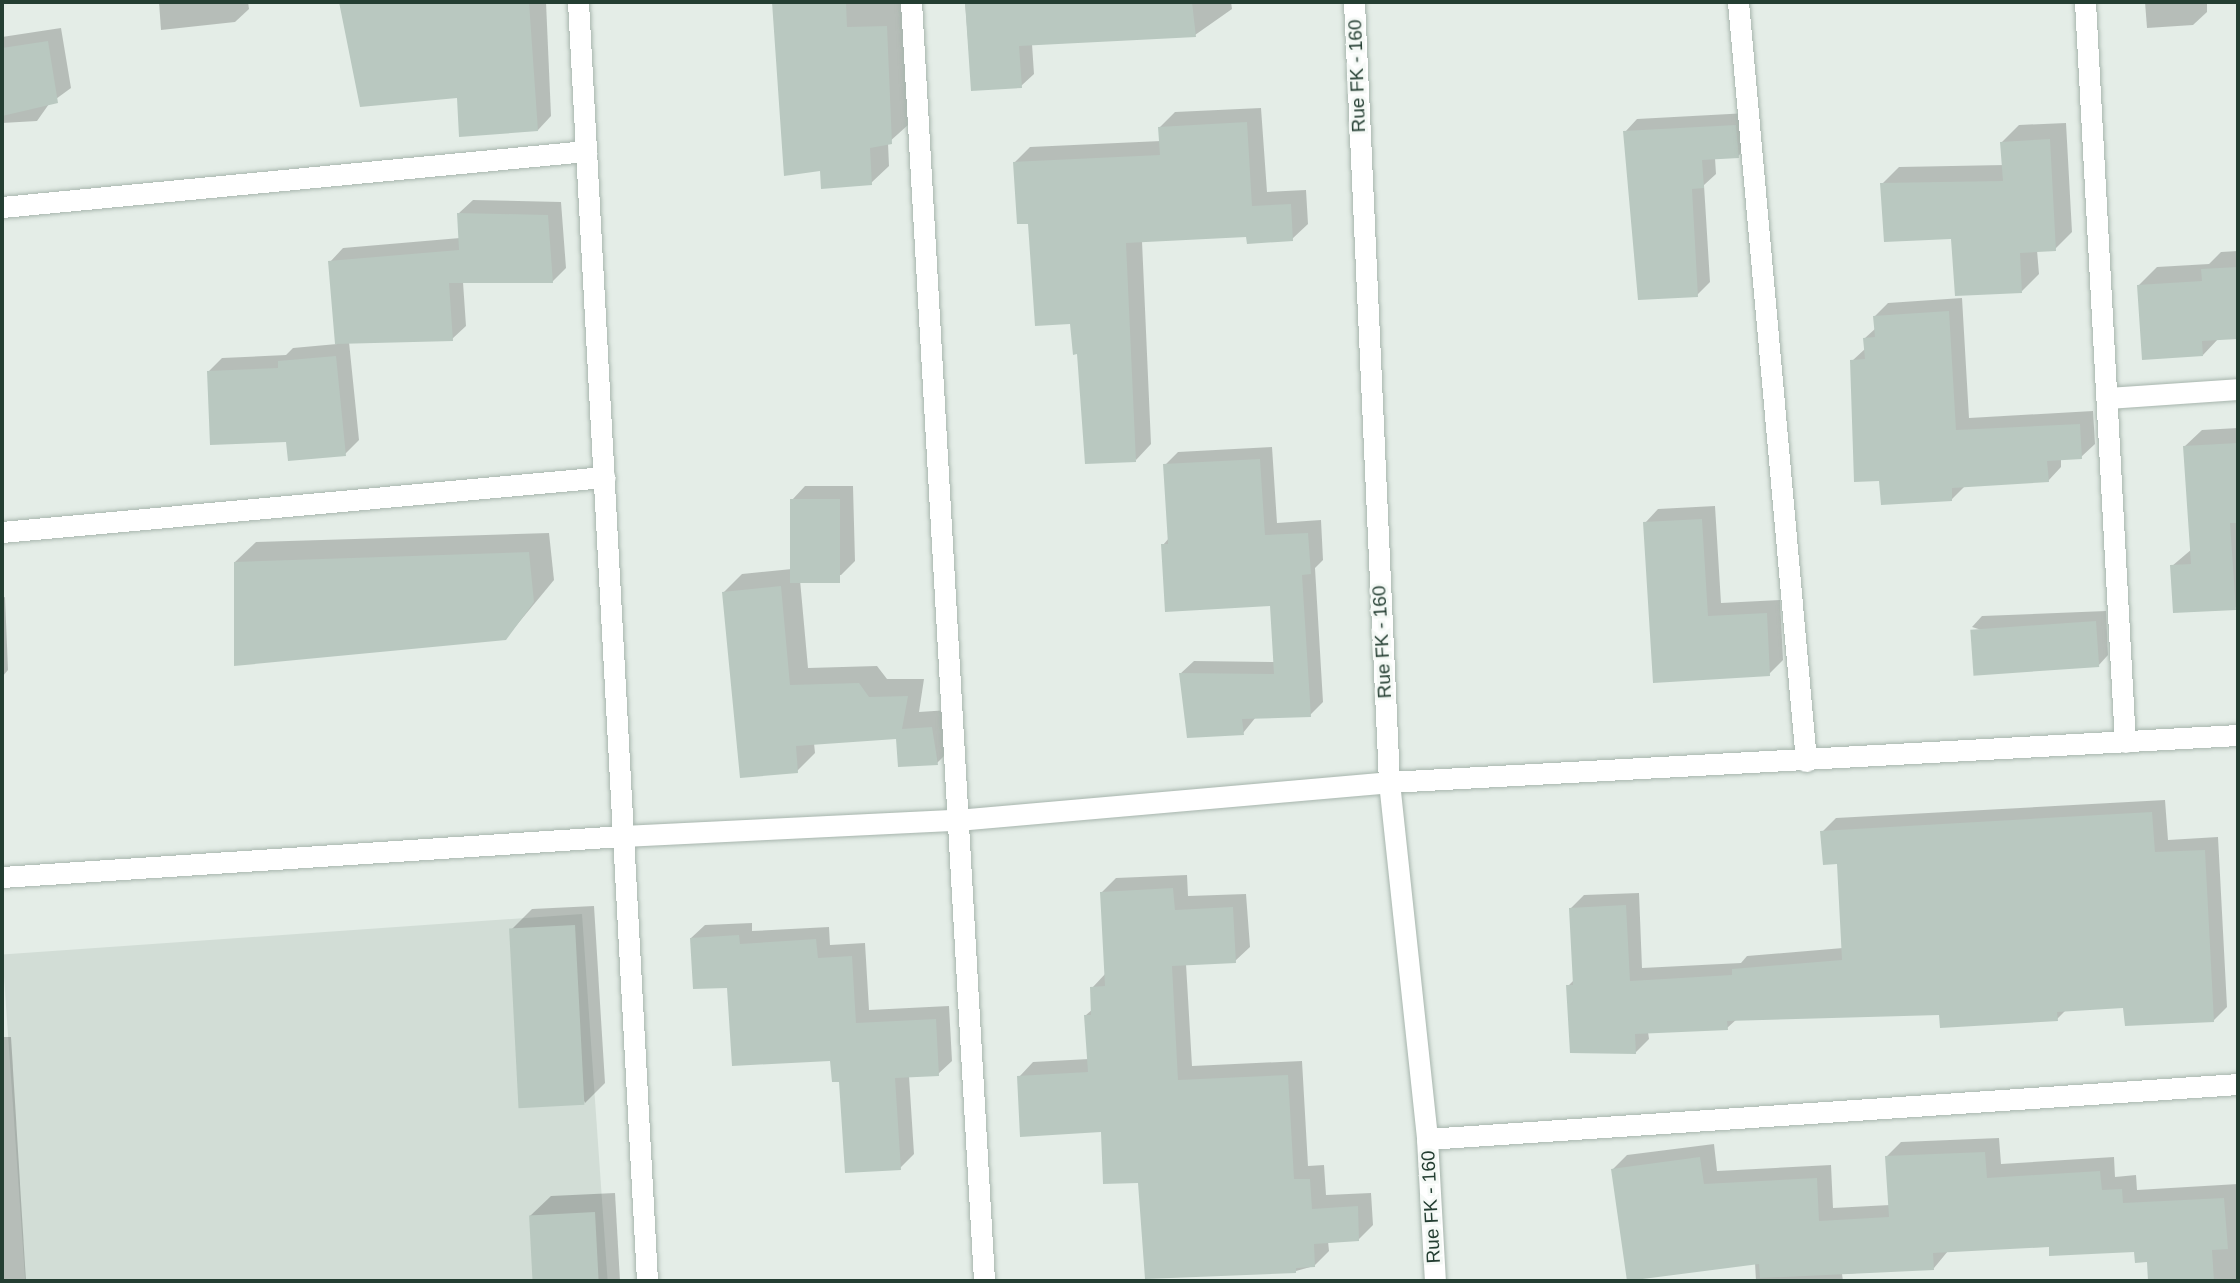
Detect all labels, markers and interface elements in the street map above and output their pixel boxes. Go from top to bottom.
street label: Rue FK - 160 [1344,19,1370,133]
street label: Rue FK - 160 [1368,585,1396,699]
street label: Rue FK - 160 [1417,1150,1445,1264]

